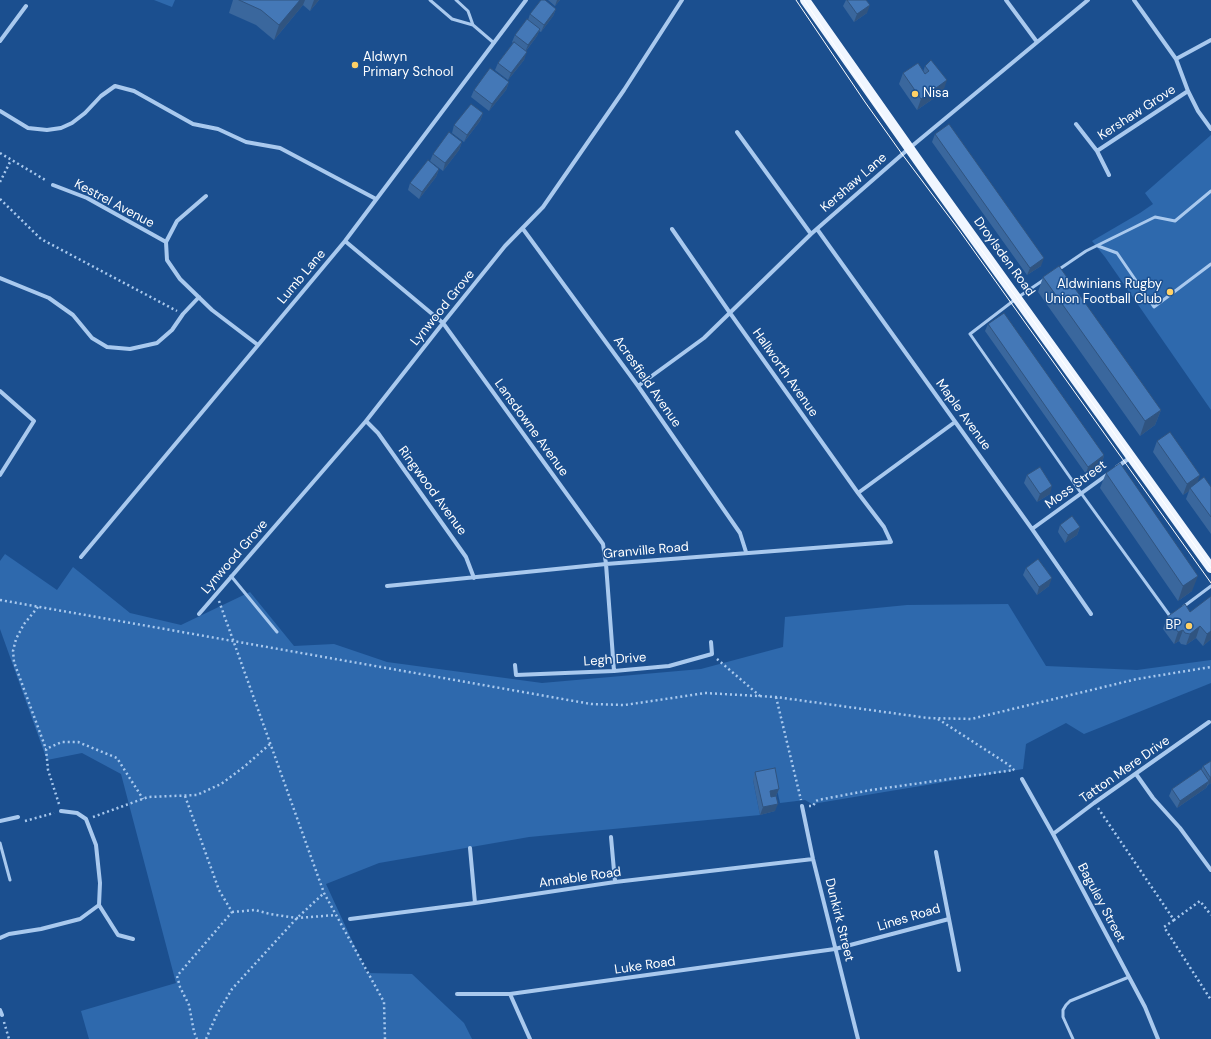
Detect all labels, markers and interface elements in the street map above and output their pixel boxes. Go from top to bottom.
place label: Aldwyn Primary School [363,50,453,81]
marker: Aldwyn Primary School [350,60,360,70]
street label: Kershaw Grove [1095,82,1179,144]
place label: Nisa [923,86,949,102]
marker: Nisa [910,89,920,99]
street label: Kershaw Lane [818,150,890,216]
street label: Kestrel Avenue [71,176,157,232]
street label: Droylsden Road [970,214,1038,300]
street label: Lumb Lane [275,247,329,307]
street label: Lynwood Grove [408,267,478,349]
place label: Aldwinians Rugby Union Football Club [1045,277,1162,308]
marker: Aldwinians Rugby Union Football Club [1165,287,1175,297]
street label: Hallworth Avenue [749,326,821,420]
street label: Acresfield Avenue [610,333,684,431]
street label: Maple Avenue [932,376,994,454]
street label: Lansdowne Avenue [491,377,571,479]
street label: Ringwood Avenue [394,443,470,539]
street label: Moss Street [1042,458,1110,512]
street label: Lynwood Grove [199,517,271,597]
street label: Granville Road [603,539,689,563]
place label: BP [1166,618,1181,634]
marker: BP [1184,621,1194,631]
street label: Legh Drive [583,650,647,670]
street label: Tatton Mere Drive [1077,733,1173,807]
street label: Baguley Street [1074,861,1128,945]
street label: Annable Road [538,865,622,891]
street label: Dunkirk Street [821,877,857,963]
street label: Lines Road [876,901,942,935]
street label: Luke Road [613,954,677,978]

